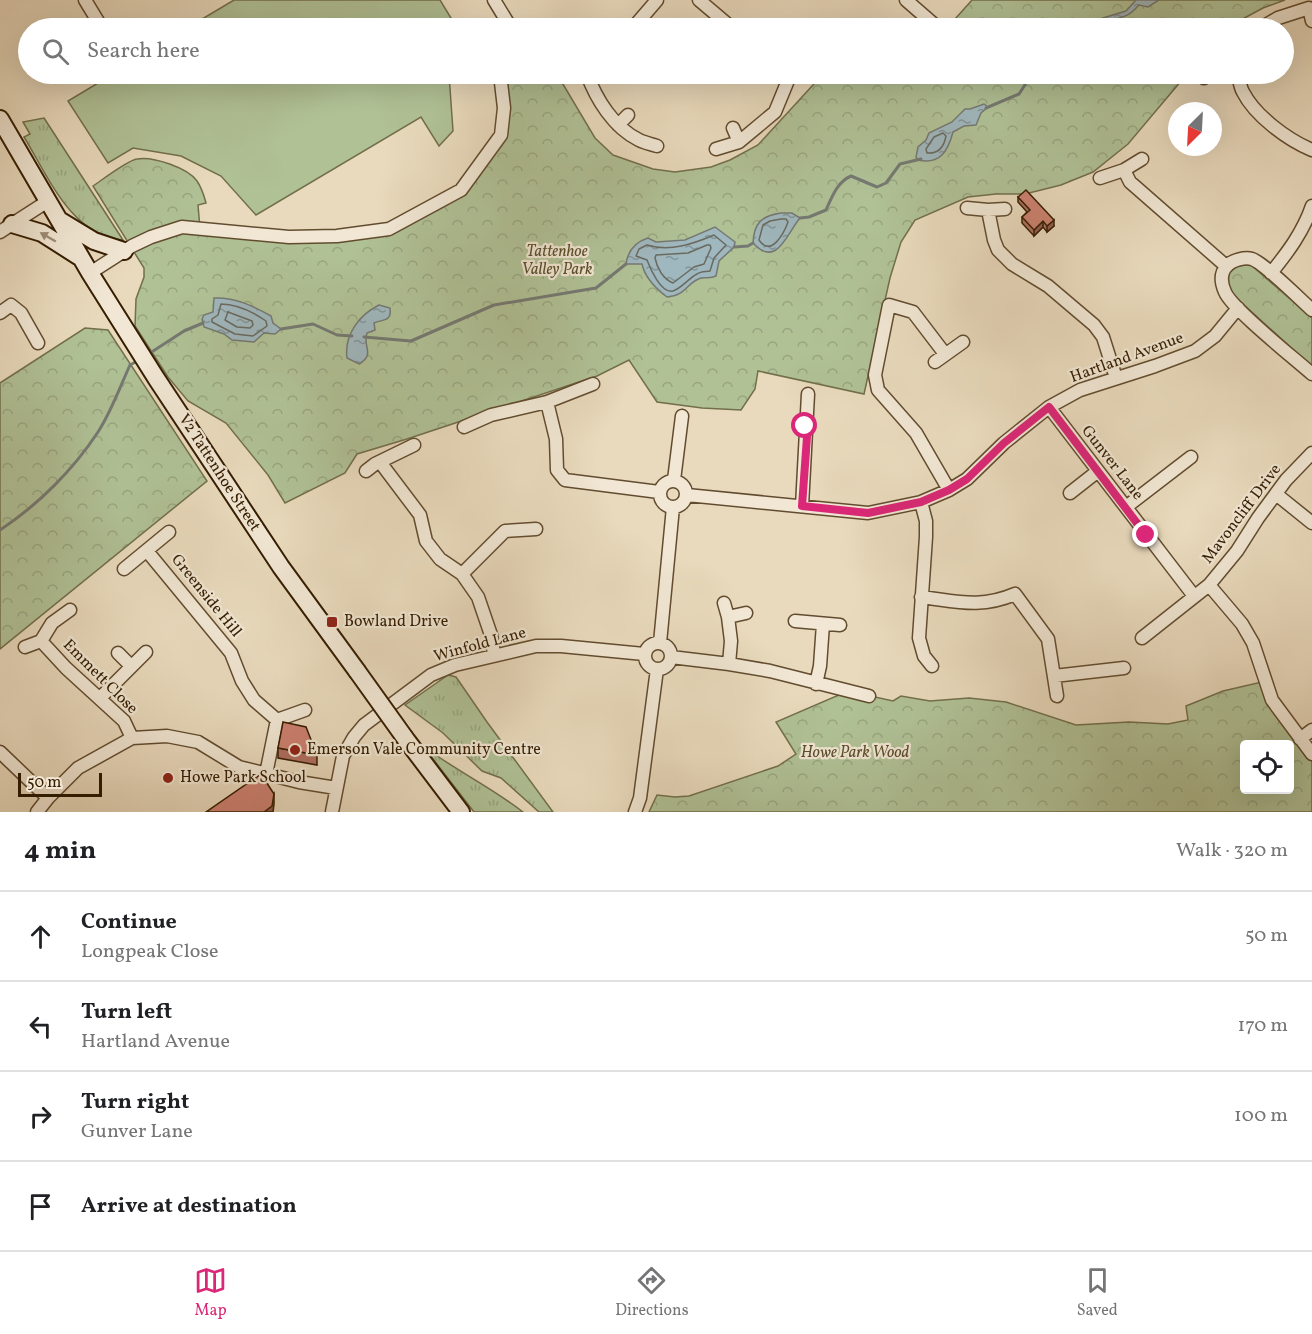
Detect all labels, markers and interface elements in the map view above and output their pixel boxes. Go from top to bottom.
search box [18,18,1294,84]
icon: search [39,35,72,68]
text: Search here [87,36,200,67]
north arrow [1168,102,1222,156]
one-way arrow [40,232,56,243]
park label: Tattenhoe Valley Park [522,241,593,281]
street label: Hartland Avenue [1067,327,1187,389]
street label: V2 Tattenhoe Street [173,410,265,536]
route start [791,412,817,438]
street label: Gunver Lane [1076,421,1148,505]
street label: Mavoncliff Drive [1197,460,1287,568]
route end [1132,521,1158,547]
street label: Greenside Hill [166,550,246,642]
place label: Bowland Drive [344,611,448,633]
marker: Bowland Drive [325,615,339,629]
street label: Winfold Lane [431,622,529,668]
street label: Emmett Close [58,635,142,719]
place label: Emerson Vale Community Centre [307,739,541,761]
map controls [1240,740,1294,794]
button: locate [1240,740,1294,794]
park label: Howe Park Wood [801,742,910,764]
marker: Emerson Vale Community Centre [288,743,302,757]
place label: Howe Park School [180,767,306,789]
scale bar [18,770,102,798]
marker: Howe Park School [161,771,175,785]
text: 50 m [27,772,61,794]
text: 4 min [24,833,96,869]
text: Walk · 320 m [1176,837,1288,865]
text: Continue [81,907,177,938]
icon: ahead [24,920,57,953]
text: 50 m [1245,922,1288,950]
text: Longpeak Close [81,938,219,966]
text: Turn left [81,997,172,1028]
icon: left [24,1010,57,1043]
text: 170 m [1238,1012,1288,1040]
text: Hartland Avenue [81,1028,230,1056]
text: Turn right [81,1087,189,1118]
icon: right [24,1100,57,1133]
text: 100 m [1234,1102,1288,1130]
text: Gunver Lane [81,1118,193,1146]
icon: arrive [24,1190,57,1223]
text: Arrive at destination [81,1191,297,1222]
tab: Map [194,1264,227,1322]
tab: Directions [615,1264,689,1322]
tab: Saved [1077,1264,1118,1322]

